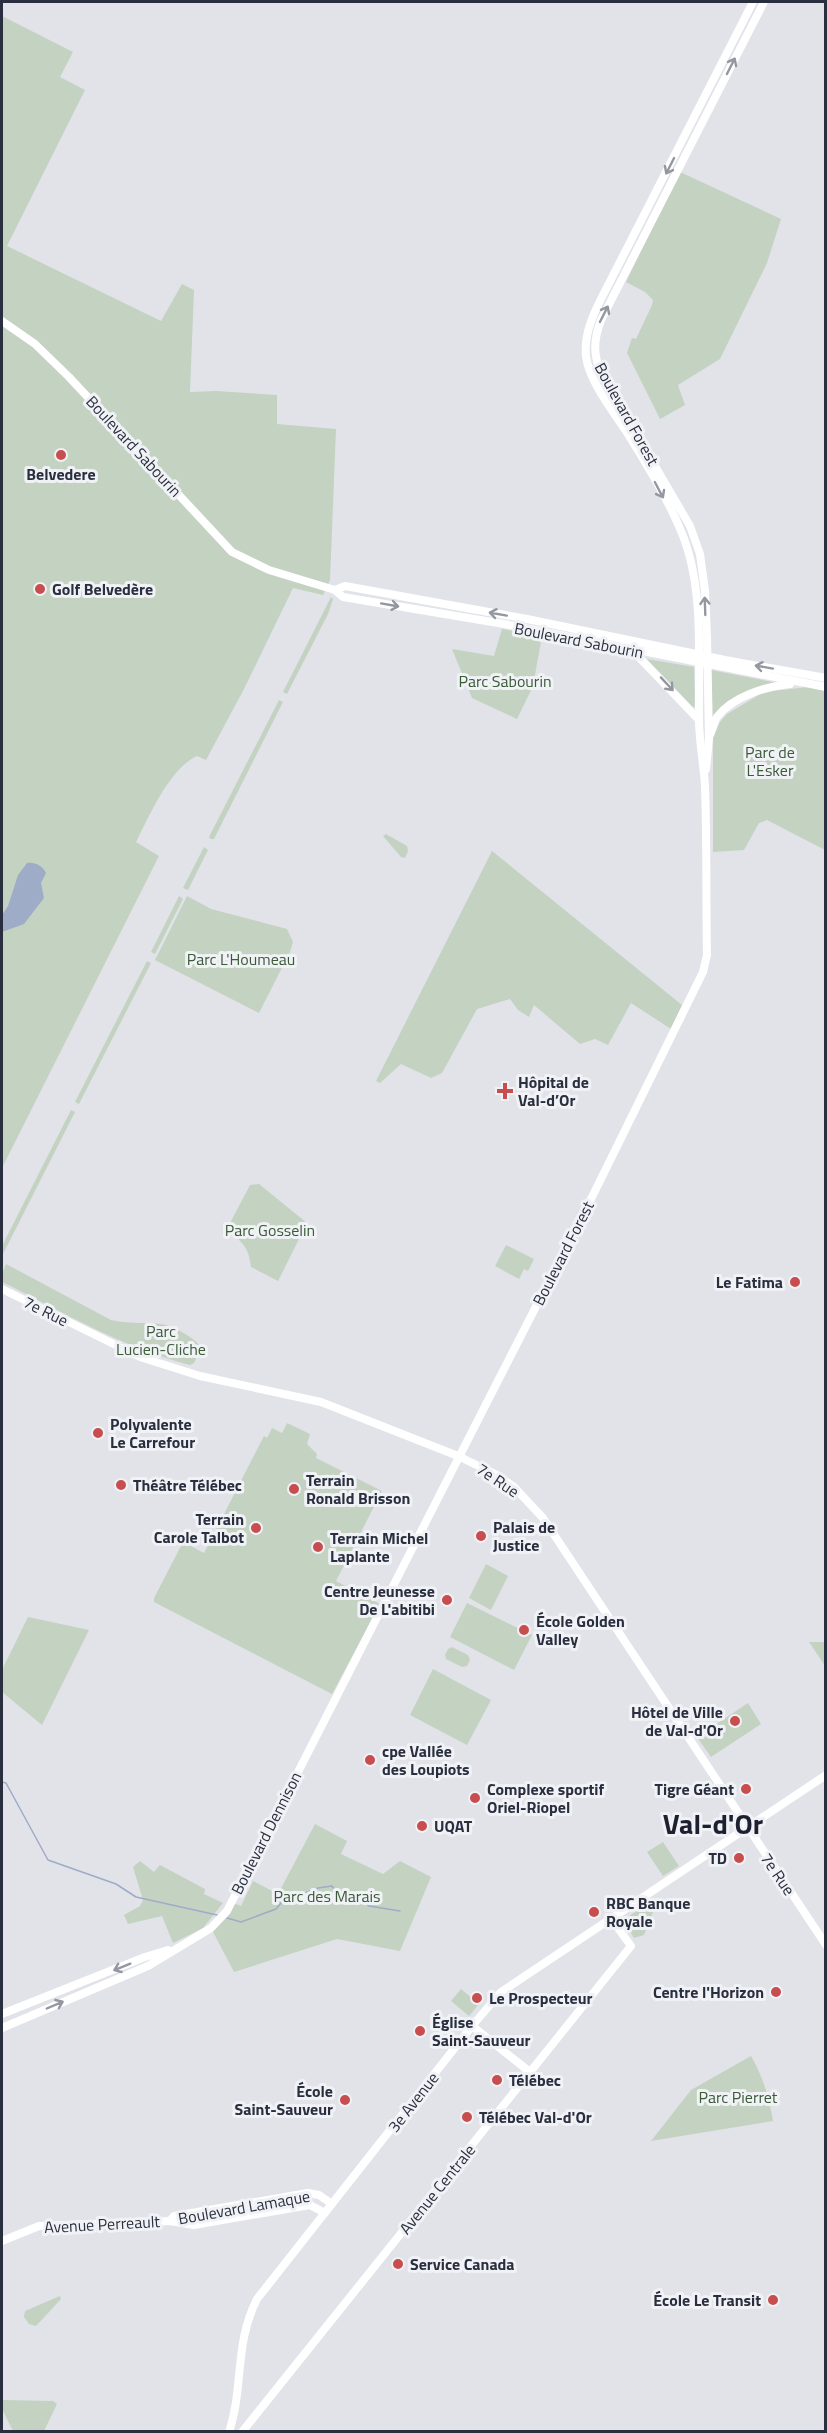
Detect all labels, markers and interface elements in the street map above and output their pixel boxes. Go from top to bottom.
one-way arrow [725,57,737,75]
one-way arrow [663,157,675,175]
one-way arrow [599,306,610,324]
street label: Boulevard Forest [589,358,665,470]
street label: Boulevard Sabourin [81,390,187,502]
marker: Belvedere [54,448,68,462]
place label: Belvedere [26,462,96,486]
one-way arrow [654,481,665,499]
place label: Golf Belvedère [52,577,153,601]
marker: Golf Belvedère [33,582,47,596]
one-way arrow [700,597,711,617]
one-way arrow [380,600,400,611]
one-way arrow [489,608,509,619]
street label: Boulevard Sabourin [512,616,646,664]
one-way arrow [755,661,775,672]
park label: Parc Sabourin [459,669,551,693]
one-way arrow [660,677,674,692]
park label: Parc de L'Esker [745,740,795,782]
park label: Parc L'Houmeau [187,947,295,971]
place label: Hôpital de Val-d’Or [518,1070,589,1112]
marker: Hôpital de Val-d’Or [496,1082,514,1100]
street label: Boulevard Forest [526,1196,600,1309]
park label: Parc Gosselin [225,1218,315,1242]
place label: Le Fatima [716,1270,783,1294]
marker: Le Fatima [788,1275,802,1289]
street label: 7e Rue [20,1290,72,1332]
park label: Parc Lucien-Cliche [116,1319,206,1361]
place label: Polyvalente Le Carrefour [110,1412,195,1454]
marker: Polyvalente Le Carrefour [91,1426,105,1440]
street label: 7e Rue [472,1457,524,1503]
place label: Terrain Ronald Brisson [306,1468,410,1510]
place label: Théâtre Télébec [133,1473,242,1497]
marker: Théâtre Télébec [114,1478,128,1492]
marker: Terrain Ronald Brisson [287,1482,301,1496]
place label: Terrain Carole Talbot [154,1507,244,1549]
place label: Palais de Justice [493,1515,555,1557]
marker: Terrain Carole Talbot [249,1521,263,1535]
place label: Terrain Michel Laplante [330,1526,428,1568]
marker: Palais de Justice [474,1529,488,1543]
marker: Terrain Michel Laplante [311,1540,325,1554]
place label: Centre Jeunesse De L'abitibi [324,1579,435,1621]
marker: Centre Jeunesse De L'abitibi [440,1593,454,1607]
place label: École Golden Valley [536,1609,625,1651]
marker: École Golden Valley [517,1623,531,1637]
place label: Hôtel de Ville de Val-d'Or [631,1700,723,1742]
marker: Hôtel de Ville de Val-d'Or [728,1714,742,1728]
place label: cpe Vallée des Loupiots [382,1739,470,1781]
marker: cpe Vallée des Loupiots [363,1753,377,1767]
street label: Boulevard Dennison [225,1767,307,1899]
place label: Complexe sportif Oriel-Riopel [487,1777,604,1819]
place label: Tigre Géant [654,1777,734,1801]
marker: Tigre Géant [739,1782,753,1796]
marker: Complexe sportif Oriel-Riopel [468,1791,482,1805]
district label: Val-d'Or [663,1802,763,1845]
place label: UQAT [434,1814,473,1838]
marker: UQAT [415,1819,429,1833]
place label: TD [708,1846,727,1870]
street label: 7e Rue [755,1848,801,1900]
marker: TD [732,1851,746,1865]
park label: Parc des Marais [274,1884,380,1908]
place label: RBC Banque Royale [606,1891,690,1933]
marker: RBC Banque Royale [587,1905,601,1919]
one-way arrow [113,1962,131,1973]
place label: Centre l'Horizon [653,1980,764,2004]
marker: Centre l'Horizon [769,1985,783,1999]
place label: Le Prospecteur [489,1986,593,2010]
marker: Le Prospecteur [470,1991,484,2005]
one-way arrow [46,1999,64,2010]
place label: Église Saint-Sauveur [432,2010,531,2052]
marker: Église Saint-Sauveur [413,2024,427,2038]
street label: 3e Avenue [382,2067,444,2137]
place label: Télébec [509,2068,561,2092]
marker: Télébec [490,2073,504,2087]
place label: École Saint-Sauveur [235,2079,333,2121]
park label: Parc Pierret [699,2085,778,2109]
marker: École Saint-Sauveur [338,2093,352,2107]
place label: Télébec Val-d'Or [479,2105,592,2129]
marker: Télébec Val-d'Or [460,2110,474,2124]
street label: Avenue Centrale [393,2139,481,2239]
street label: Boulevard Lamaque [176,2184,312,2230]
street label: Avenue Perreault [44,2209,161,2239]
place label: Service Canada [410,2252,515,2276]
marker: Service Canada [391,2257,405,2271]
place label: École Le Transit [653,2288,761,2312]
marker: École Le Transit [766,2293,780,2307]

